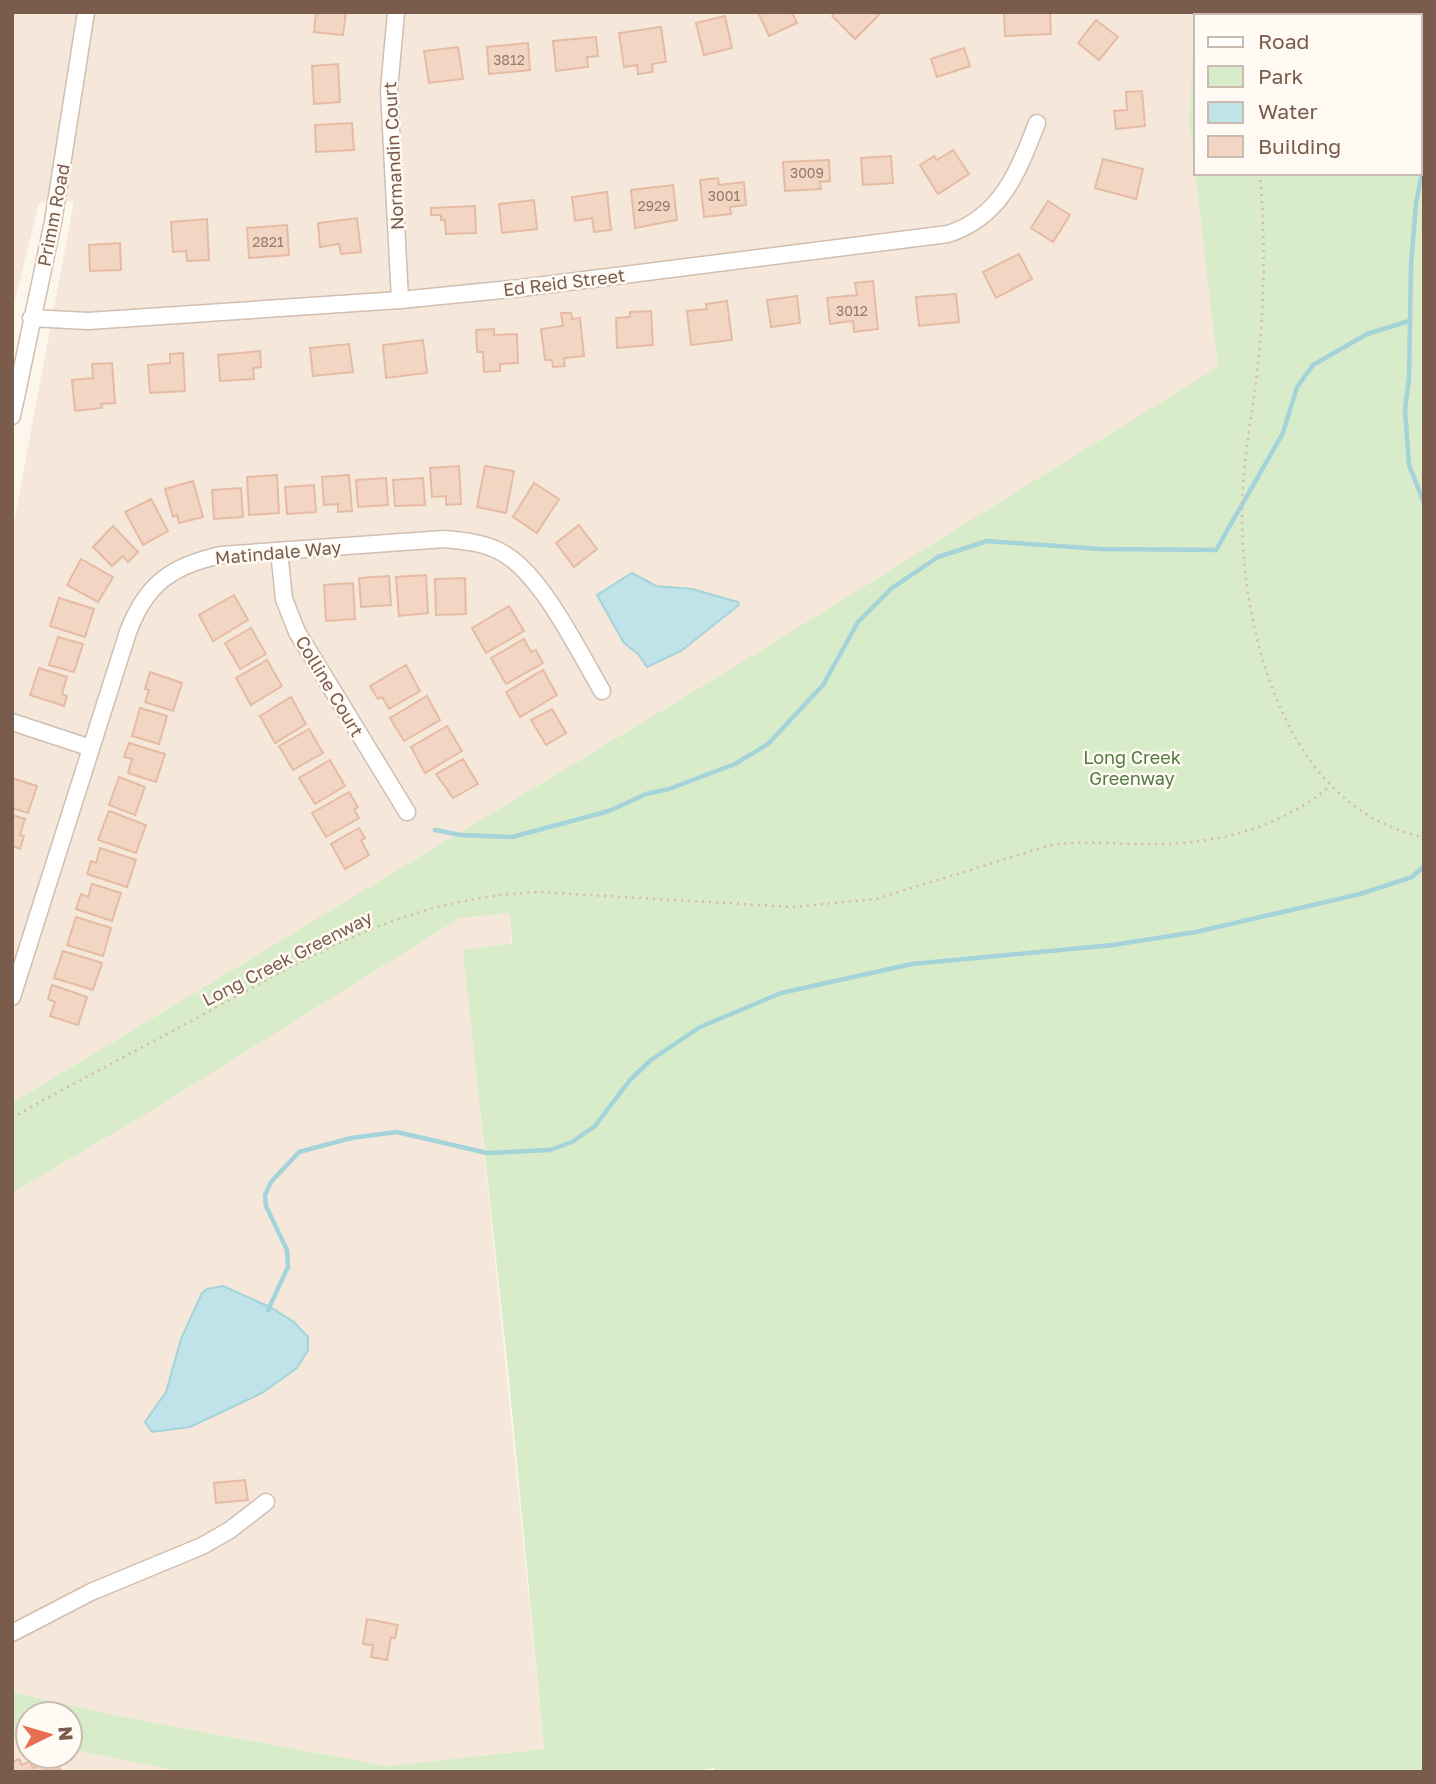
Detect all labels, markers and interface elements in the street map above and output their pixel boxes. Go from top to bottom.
legend [1194,14,1422,175]
text: Road [1258,28,1309,54]
house number: 3812 [493,51,525,68]
text: Park [1258,63,1304,89]
street label: Normandin Court [378,81,408,231]
text: Water [1258,98,1318,124]
text: Building [1258,133,1341,159]
street label: Primm Road [32,162,74,268]
house number: 3009 [790,164,824,181]
house number: 3001 [708,187,740,204]
house number: 2929 [637,197,671,214]
house number: 2821 [252,233,284,250]
street label: Ed Reid Street [502,264,626,300]
house number: 3012 [836,302,868,319]
street label: Matindale Way [214,536,342,568]
street label: Colline Court [291,632,369,740]
park label: Long Creek Greenway [1083,746,1181,789]
street label: Long Creek Greenway [198,906,376,1010]
north arrow [14,1700,84,1770]
text: N [54,1725,79,1742]

